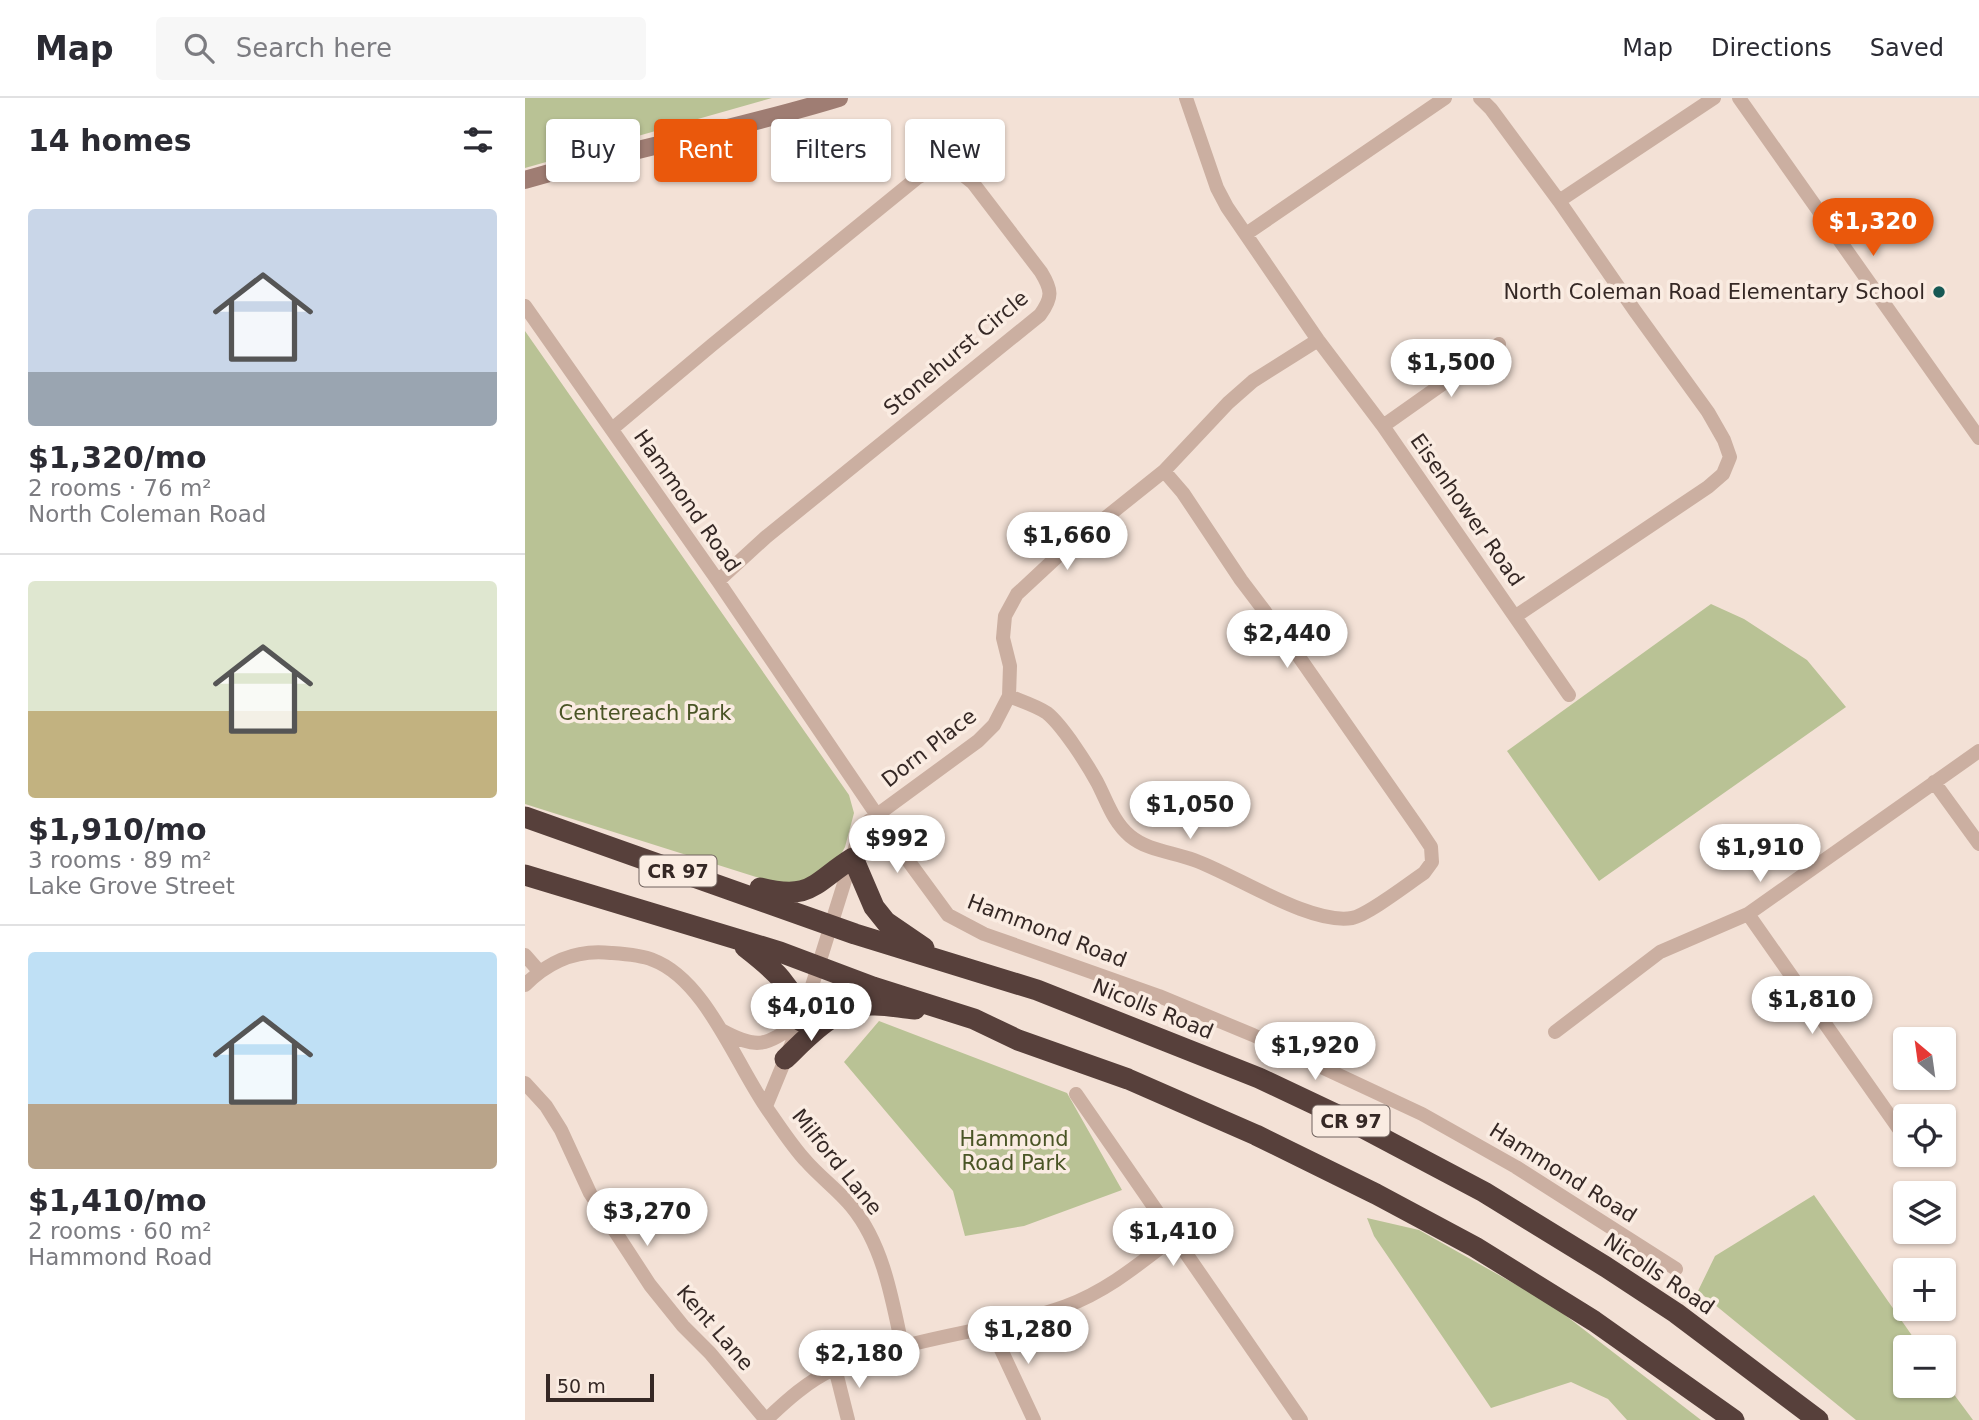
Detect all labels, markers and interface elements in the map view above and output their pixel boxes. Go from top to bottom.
search box [156,17,646,80]
text: Map [35,29,114,68]
icon: search [180,29,218,67]
text: Search here [236,33,392,63]
text: Map [1622,34,1673,62]
text: Directions [1711,34,1832,62]
text: Saved [1870,34,1944,62]
chip: Buy [546,119,640,182]
chip: Rent [654,119,757,182]
chip: Filters [771,119,891,182]
chip: New [905,119,1005,182]
icon: filters [459,121,497,159]
text: 14 homes [28,123,192,158]
pin: $1,320 [1816,198,1930,258]
text: $1,320 [1829,208,1917,234]
icon: home [200,254,326,380]
place label: North Coleman Road Elementary School [1503,280,1925,304]
marker: North Coleman Road Elementary School [1931,284,1947,300]
street label: Stonehurst Circle [879,286,1033,420]
pin: $1,500 [1394,340,1508,399]
text: $1,500 [1407,349,1495,375]
street label: Hammond Road [629,425,745,577]
street label: Eisenhower Road [1405,429,1529,591]
text: $1,320/mo [28,440,207,475]
text: 2 rooms · 76 m² [28,475,212,501]
text: North Coleman Road [28,501,266,527]
pin: $1,660 [1010,512,1124,572]
text: $1,660 [1023,522,1111,548]
pin: $2,440 [1230,610,1344,670]
text: $2,440 [1243,620,1331,646]
icon: home [200,626,326,752]
park label: Centereach Park [559,701,732,725]
street label: Dorn Place [877,704,981,792]
pin: $1,050 [1133,782,1247,841]
text: $1,050 [1146,791,1234,817]
text: $1,910/mo [28,812,207,847]
pin: $992 [856,816,938,875]
pin: $1,910 [1703,824,1817,884]
text: $992 [865,825,929,851]
text: $1,910 [1716,834,1804,860]
text: 3 rooms · 89 m² [28,847,212,873]
road number: CR 97 [639,856,717,886]
text: Lake Grove Street [28,873,235,899]
street label: Hammond Road [964,890,1130,972]
street label: Nicolls Road [1089,974,1217,1044]
pin: $1,810 [1755,976,1869,1036]
pin: $4,010 [754,984,868,1043]
text: $1,810 [1768,986,1856,1012]
text: $4,010 [767,993,855,1019]
icon: home [200,997,326,1123]
pin: $1,920 [1258,1023,1372,1082]
north arrow [1893,1027,1957,1090]
map controls [1893,1027,1956,1398]
text: $1,920 [1271,1032,1359,1058]
street label: Milford Lane [787,1104,887,1220]
button: locate [1893,1104,1956,1167]
road number: CR 97 [1313,1105,1389,1136]
street label: Hammond Road [1485,1118,1641,1228]
park label: Hammond Road Park [959,1127,1069,1175]
button: layers [1893,1181,1956,1244]
text: $1,410/mo [28,1183,207,1218]
pin: $3,270 [590,1188,704,1248]
text: $3,270 [603,1198,691,1224]
pin: $1,410 [1116,1208,1230,1268]
text: 2 rooms · 60 m² [28,1218,212,1244]
text: $1,410 [1129,1218,1217,1244]
street label: Nicolls Road [1599,1228,1719,1320]
text: Hammond Road [28,1244,212,1270]
button: + [1893,1258,1956,1321]
street label: Kent Lane [672,1281,758,1375]
pin: $1,280 [971,1306,1085,1366]
text: $1,280 [984,1316,1072,1342]
pin: $2,180 [802,1330,916,1390]
button: − [1893,1335,1956,1398]
text: $2,180 [815,1340,903,1366]
scale bar [546,1371,655,1403]
text: 50 m [557,1375,606,1397]

